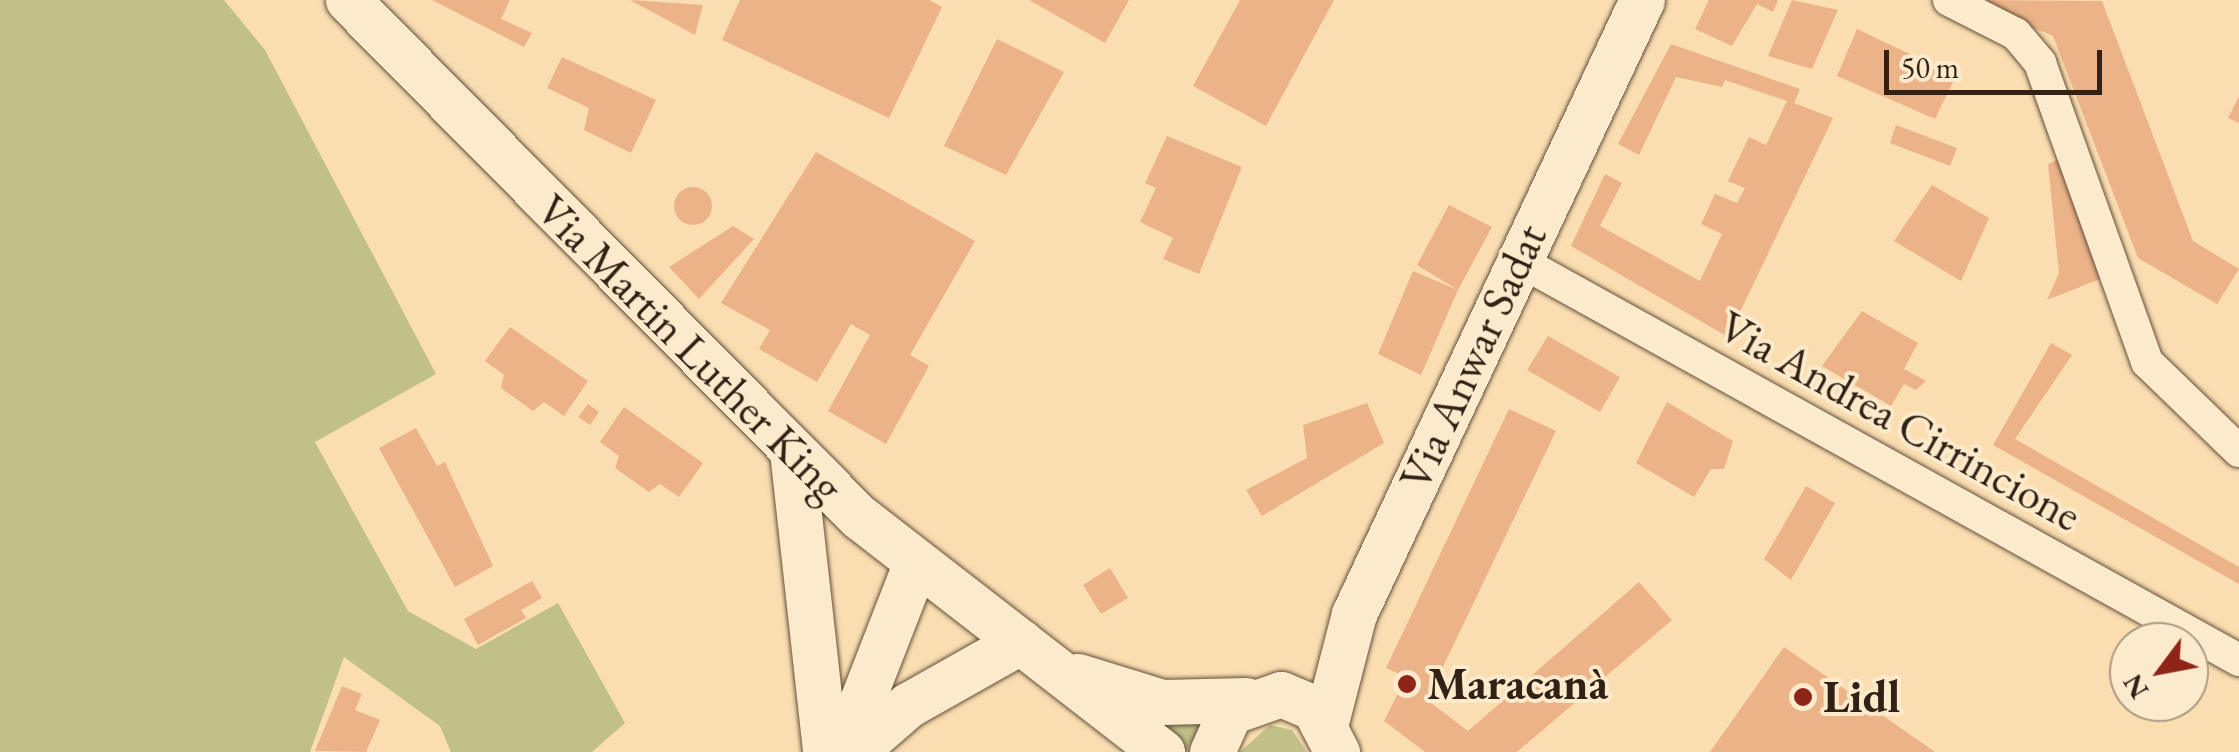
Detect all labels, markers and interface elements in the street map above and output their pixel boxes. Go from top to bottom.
scale bar [1889,30,2106,92]
text: 50 m [1901,48,1959,87]
street label: Via Martin Luther King [525,183,855,513]
street label: Via Anwar Sadat [1388,216,1558,498]
street label: Via Andrea Cirrincione [1710,299,2090,543]
north arrow [2109,622,2209,722]
place label: Maracanà [1427,657,1608,711]
text: N [2114,668,2157,706]
place label: Lidl [1823,670,1900,724]
marker: Maracanà [1396,673,1418,695]
marker: Lidl [1792,686,1814,708]

